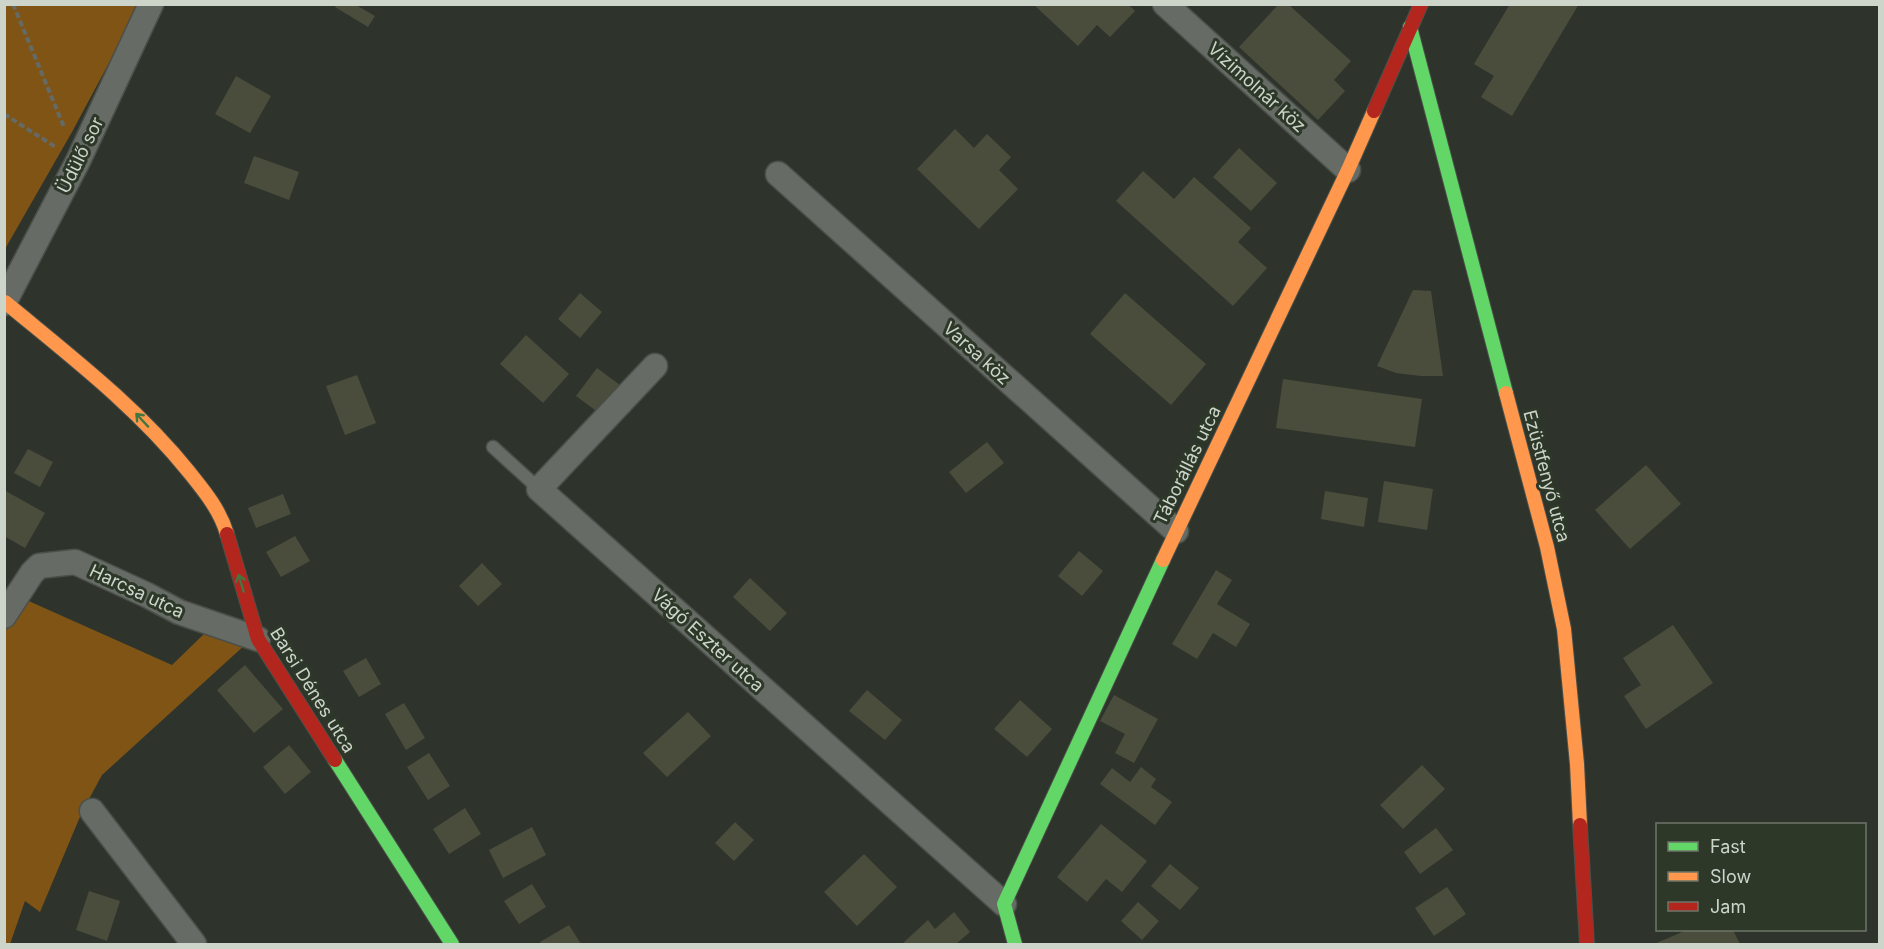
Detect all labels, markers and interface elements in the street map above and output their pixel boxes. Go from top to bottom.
street label: Vízimolnár köz [1204,38,1310,136]
street label: Üdülő sor [52,113,108,197]
street label: Varsa köz [939,317,1015,389]
street label: Táborállás utca [1149,402,1225,528]
street label: Ezüstfenyő utca [1519,408,1575,544]
one-way arrow [135,412,149,427]
street label: Harcsa utca [86,560,188,622]
one-way arrow [235,574,246,593]
street label: Vágó Eszter utca [648,584,768,696]
street label: Barsi Dénes utca [266,624,360,756]
legend [1656,823,1866,931]
text: Fast [1710,836,1746,857]
text: Slow [1710,866,1751,887]
text: Jam [1710,896,1746,917]

